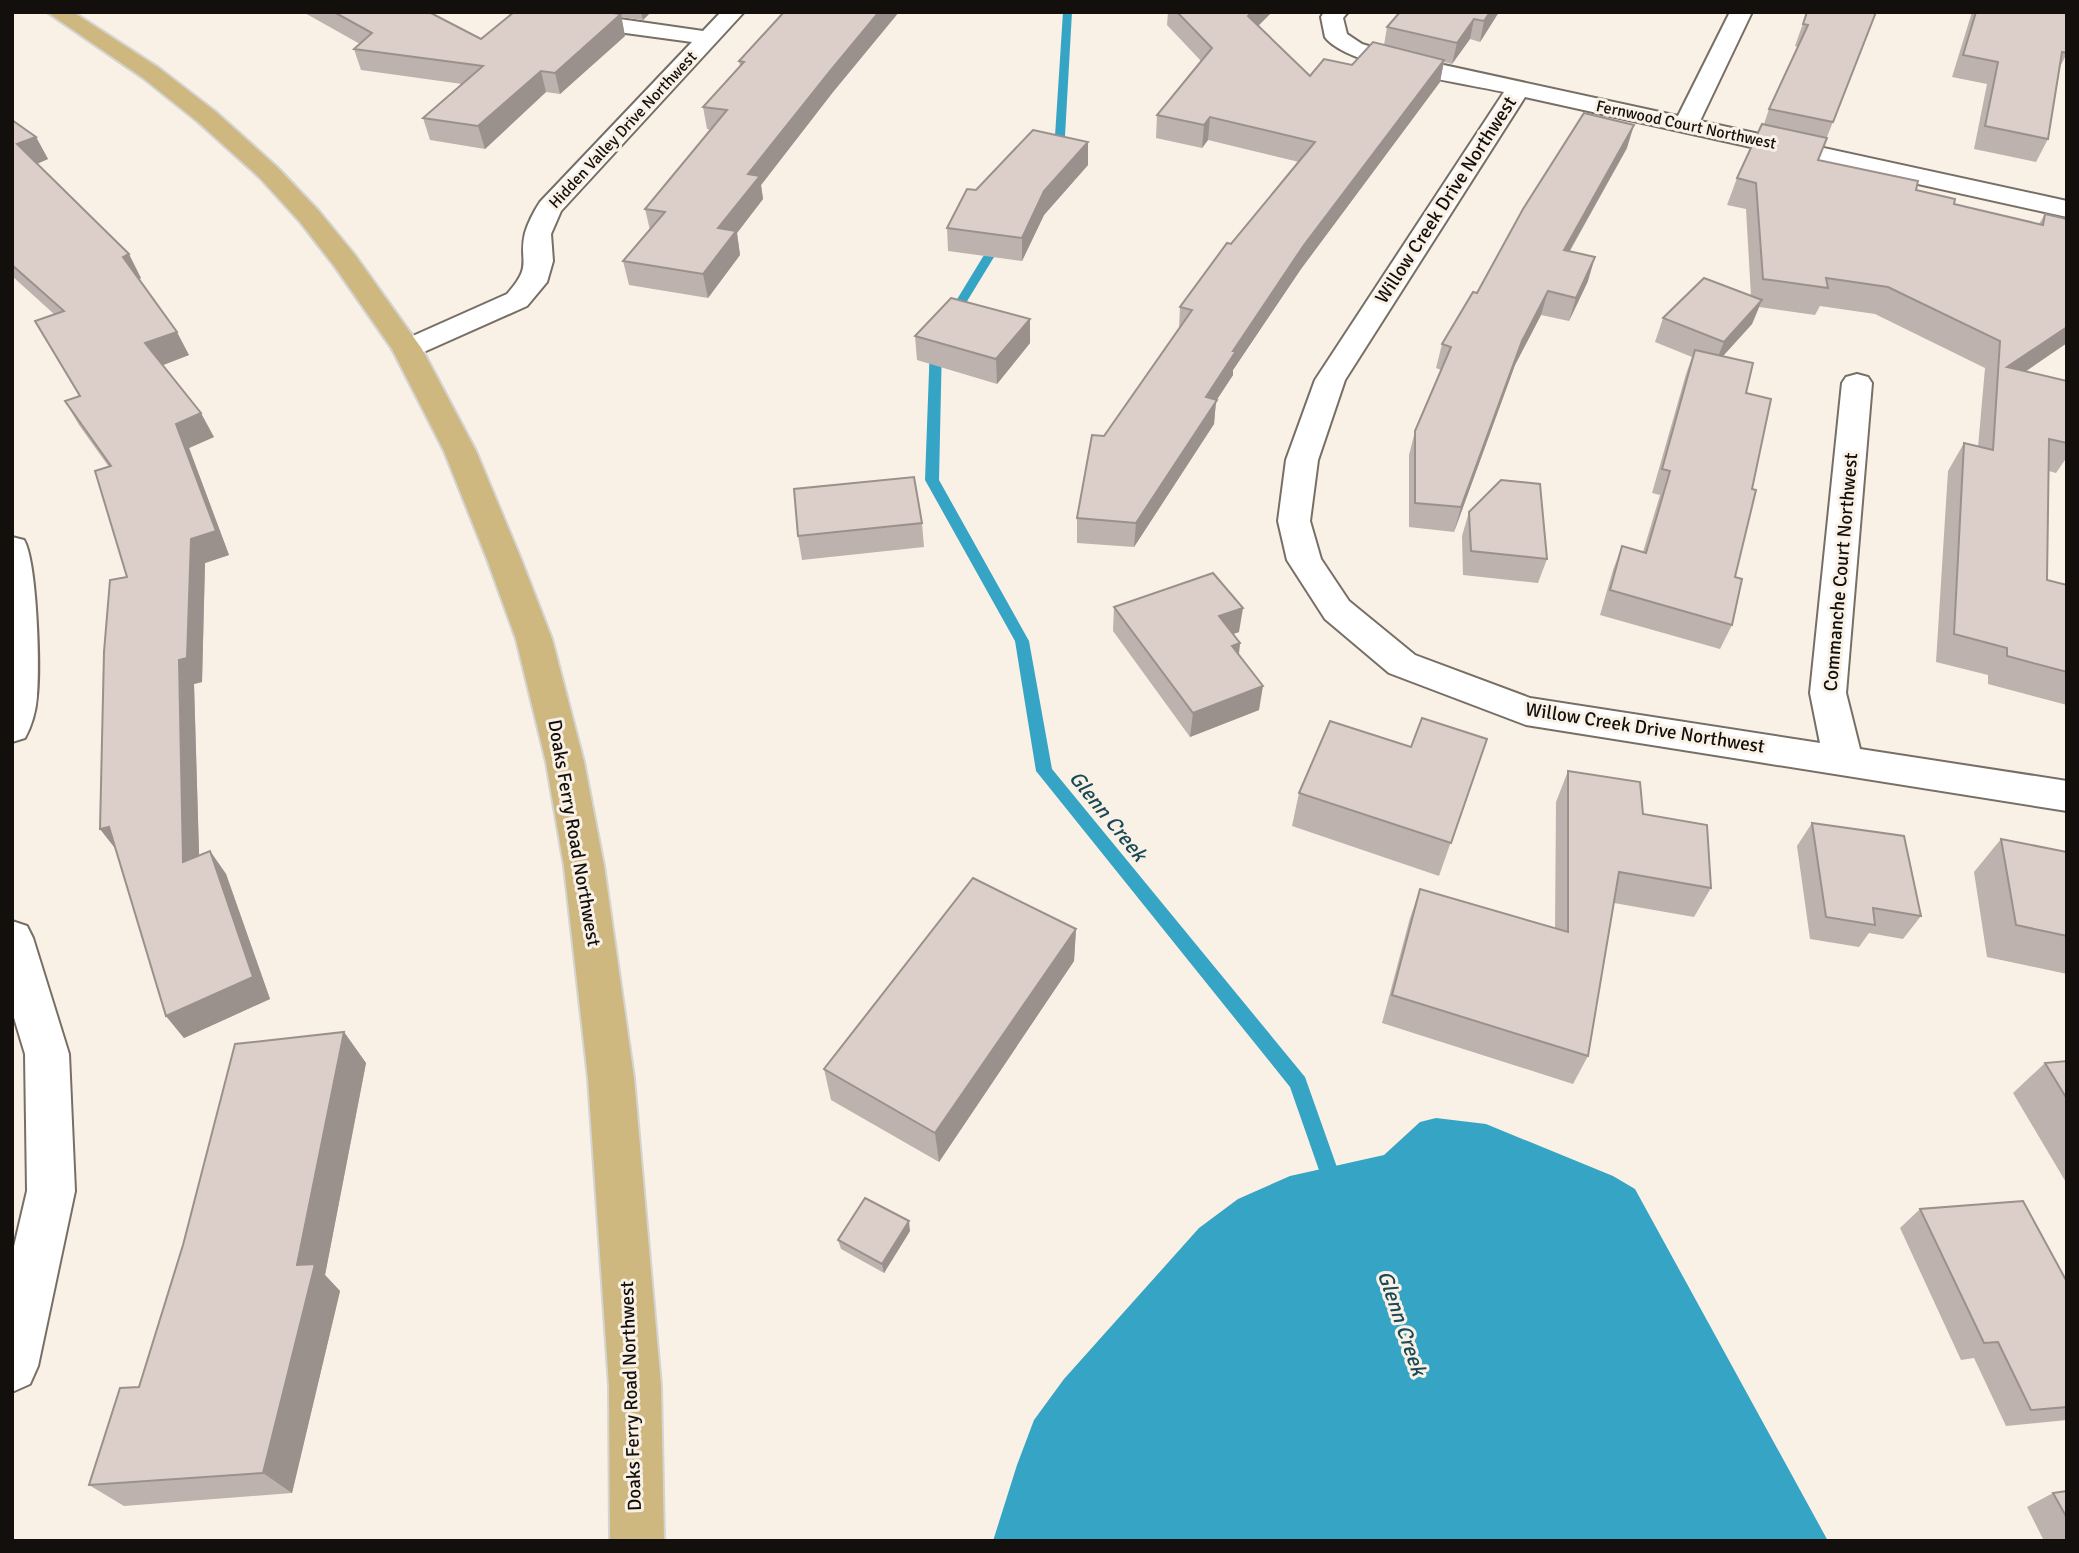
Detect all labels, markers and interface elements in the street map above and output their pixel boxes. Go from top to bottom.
street label: Hidden Valley Drive Northwest [545,47,701,213]
street label: Willow Creek Drive Northwest [1370,92,1522,308]
street label: Fernwood Court Northwest [1594,96,1778,154]
street label: Commanche Court Northwest [1819,451,1863,692]
street label: Willow Creek Drive Northwest [1524,697,1767,759]
street label: Doaks Ferry Road Northwest [542,718,606,949]
water label: Glenn Creek [1064,765,1154,868]
water label: Glenn Creek [1372,1267,1433,1381]
street label: Doaks Ferry Road Northwest [615,1280,647,1511]

